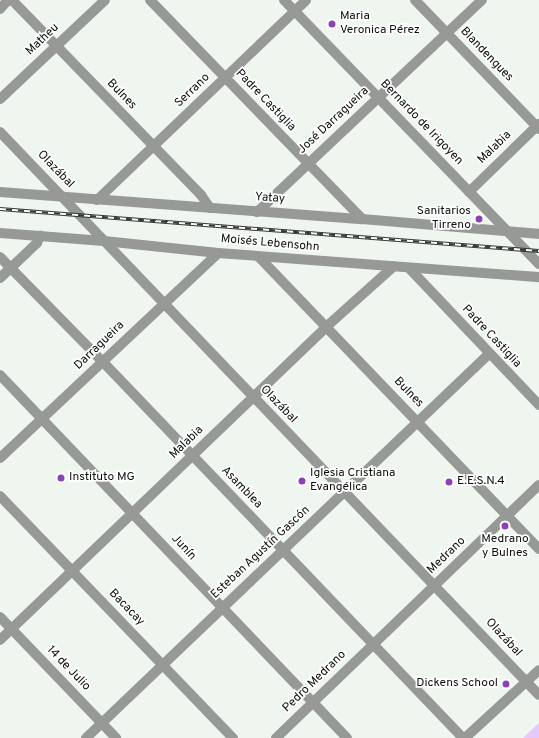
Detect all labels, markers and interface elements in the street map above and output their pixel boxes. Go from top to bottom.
place label: Maria Veronica Pérez [340,10,420,38]
marker: Maria Veronica Pérez [327,19,337,29]
street label: Matheu [24,21,62,59]
street label: Blandengues [456,25,516,85]
street label: Padre Castiglia [232,67,298,135]
street label: Serrano [173,71,213,111]
street label: Bulnes [103,77,139,113]
street label: Bernardo de Irigoyen [377,77,465,169]
street label: José Darragueira [296,85,372,157]
street label: Malabia [475,129,515,167]
street label: Olazábal [34,148,76,192]
street label: Yatay [255,191,285,207]
place label: Sanitarios Tirreno [417,205,471,233]
marker: Sanitarios Tirreno [474,214,484,224]
street label: Moisés Lebensohn [220,233,320,255]
street label: Padre Castiglia [458,303,524,371]
street label: Darragueira [72,319,128,373]
street label: Bulnes [390,375,426,411]
street label: Olazábal [257,383,299,427]
street label: Malabia [167,424,207,462]
street label: Asamblea [217,464,265,512]
place label: Iglesia Cristiana Evangélica [310,467,395,495]
place label: Instituto MG [69,471,135,485]
marker: Instituto MG [56,473,66,483]
place label: E.E.S.N.4 [457,475,505,489]
marker: Iglesia Cristiana Evangélica [297,476,307,486]
marker: E.E.S.N.4 [444,477,454,487]
street label: Esteban Agustín Gascón [209,503,313,603]
marker: Medrano y Bulnes [500,521,510,531]
street label: Junín [168,532,198,564]
place label: Medrano y Bulnes [481,533,529,561]
street label: Medrano [425,534,469,578]
street label: Bacacay [105,587,147,629]
street label: Olazábal [482,616,524,660]
street label: 14 de Julio [43,644,93,694]
street label: Pedro Medrano [280,648,350,716]
place label: Dickens School [416,677,498,691]
marker: Dickens School [501,679,511,689]

